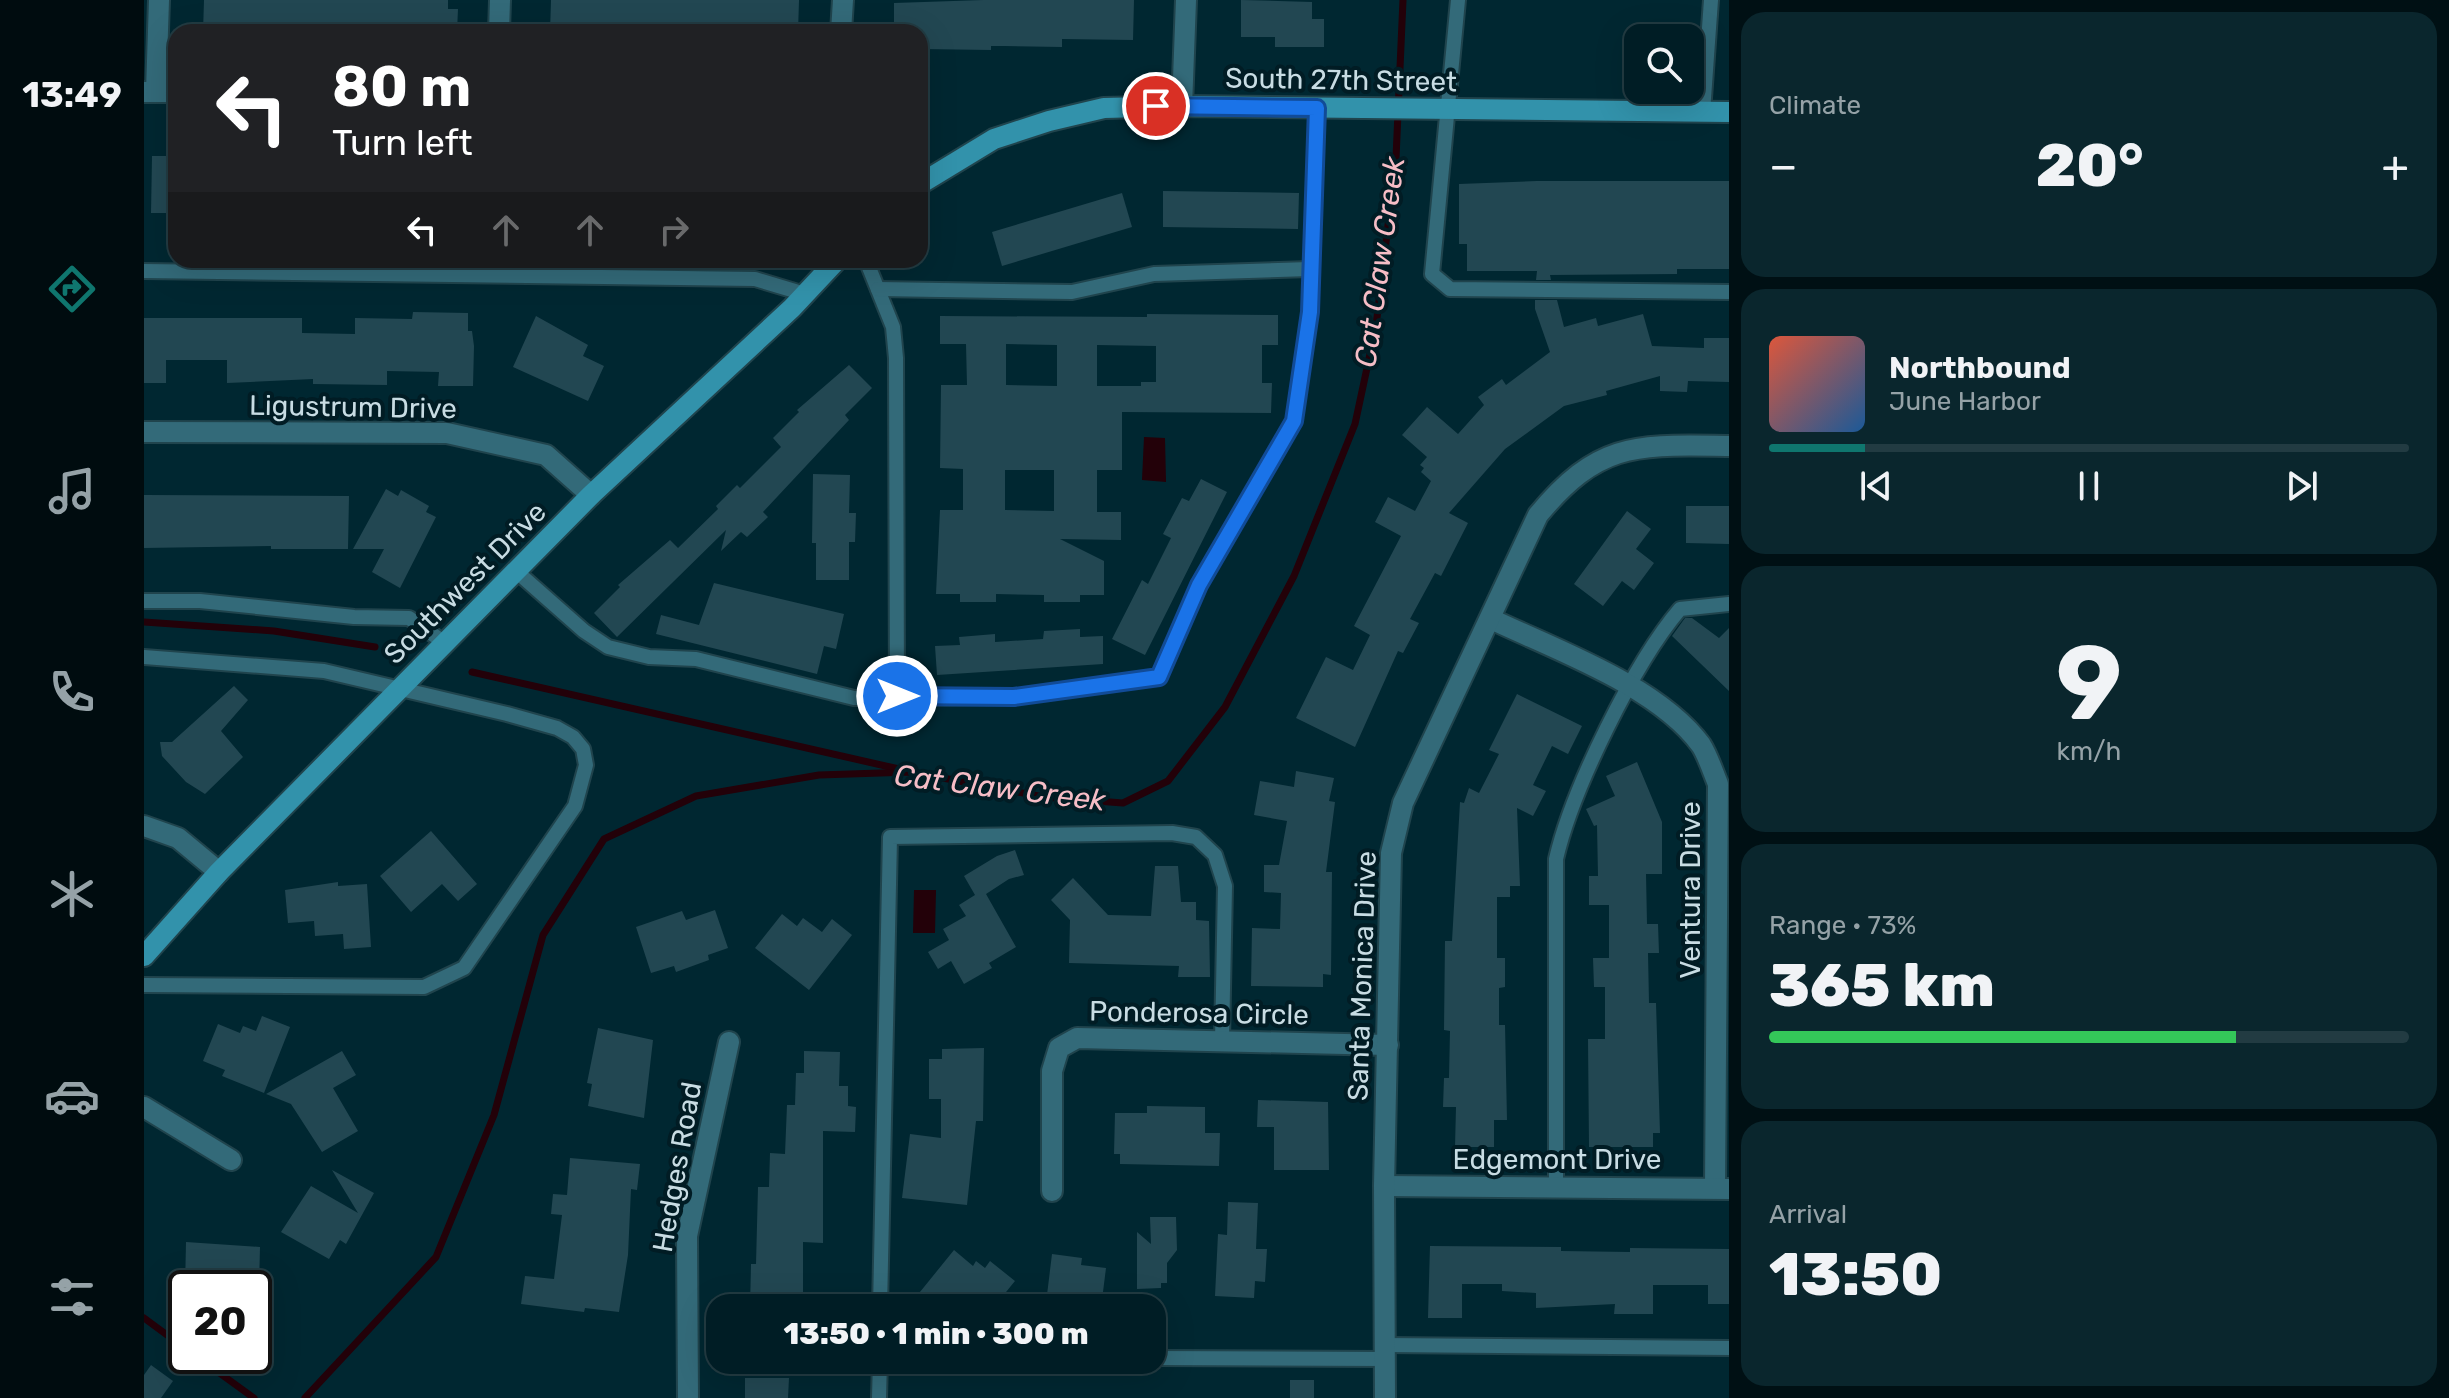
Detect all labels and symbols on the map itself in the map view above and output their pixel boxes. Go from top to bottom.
street label: South 27th Street [1225,61,1457,99]
pin [1122,72,1190,140]
water label: Cat Claw Creek [1347,154,1413,370]
street label: Ligustrum Drive [249,389,457,425]
street label: Southwest Drive [377,495,553,671]
position arrow [855,654,939,738]
water label: Cat Claw Creek [892,757,1108,819]
street label: Ventura Drive [1674,801,1707,979]
street label: Santa Monica Drive [1341,850,1383,1102]
street label: Ponderosa Circle [1089,995,1309,1031]
street label: Hedges Road [646,1079,708,1255]
street label: Edgemont Drive [1453,1143,1661,1176]
speed limit sign: 20 [168,1270,272,1374]

